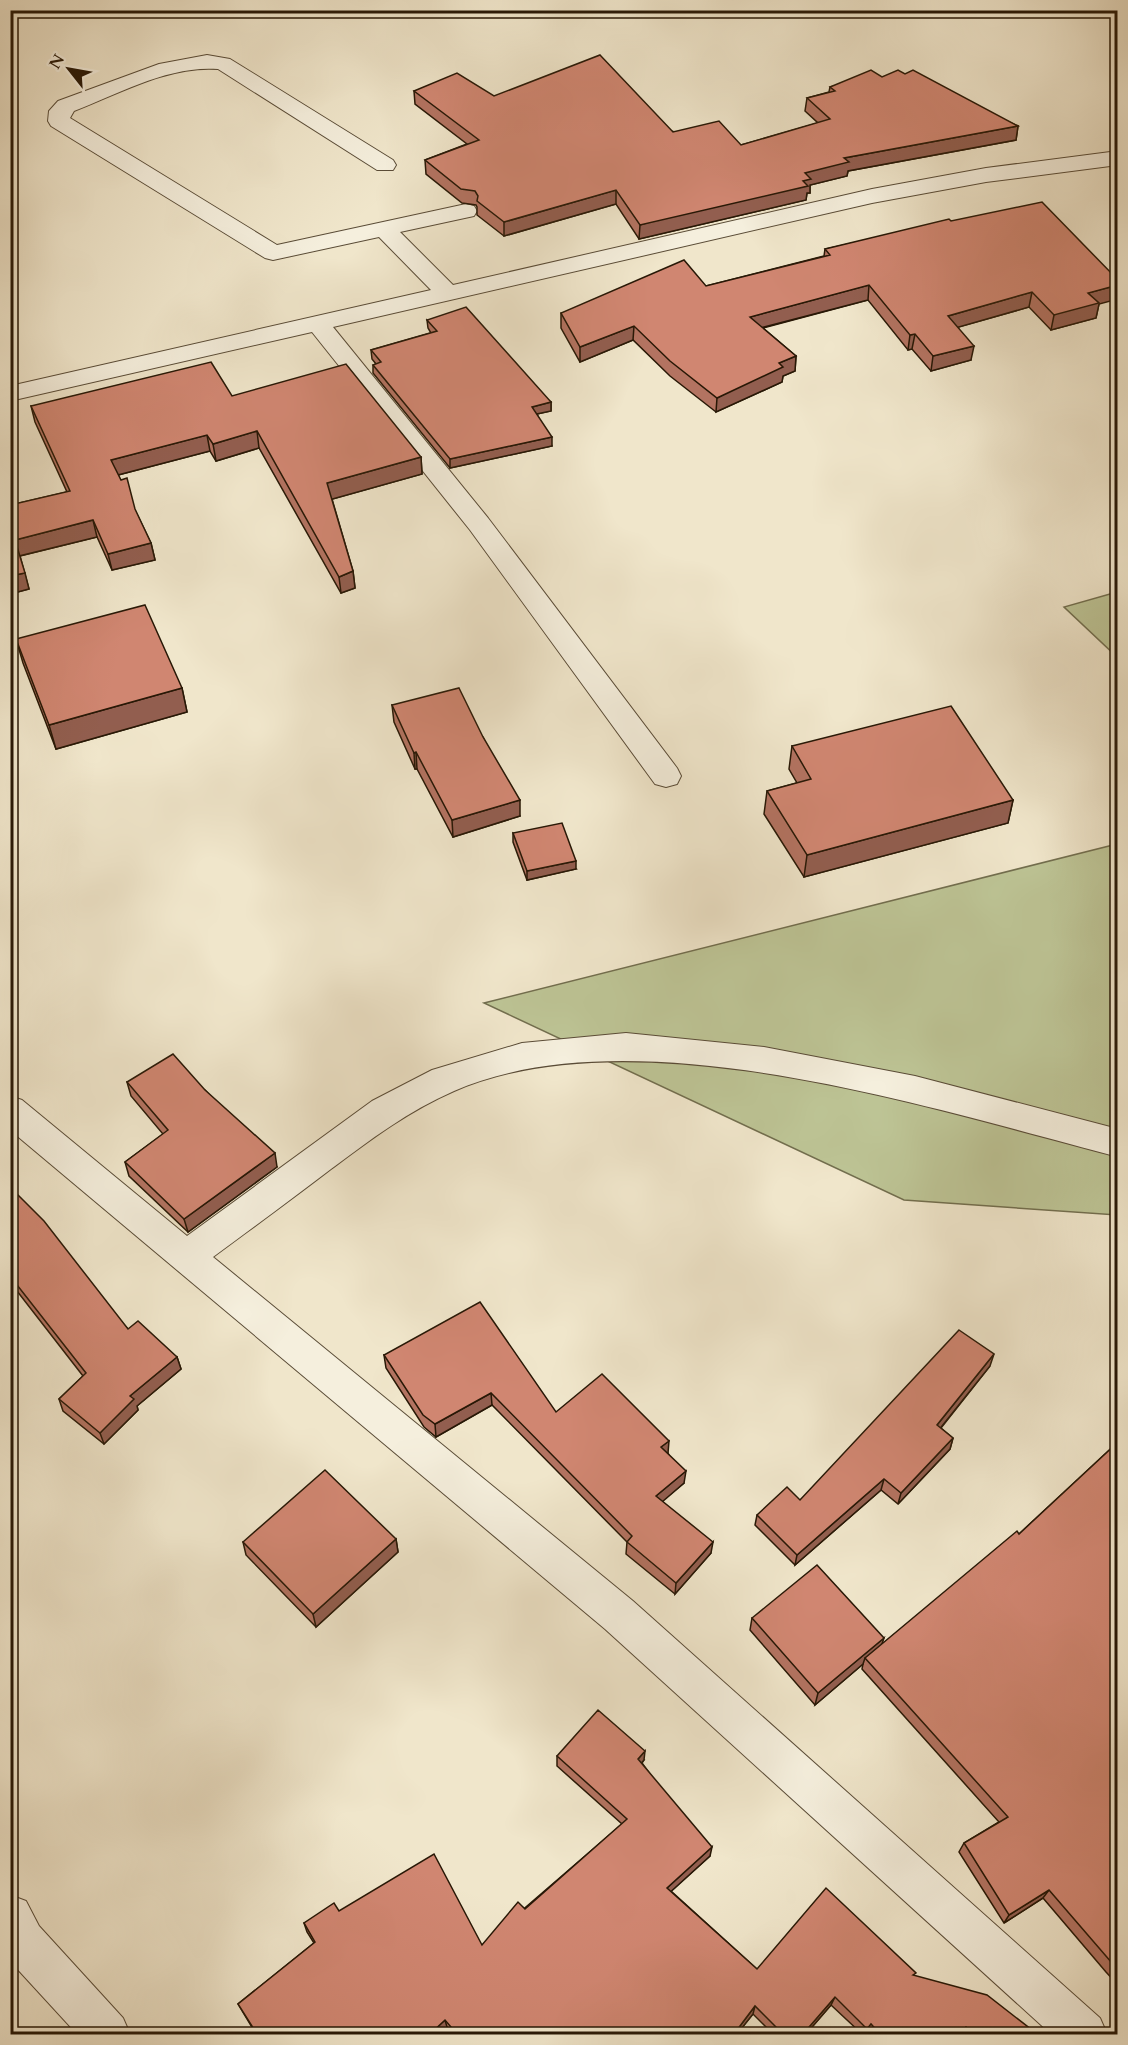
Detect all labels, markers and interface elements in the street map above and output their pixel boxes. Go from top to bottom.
north arrow [39,39,99,99]
text: N [44,50,70,73]

